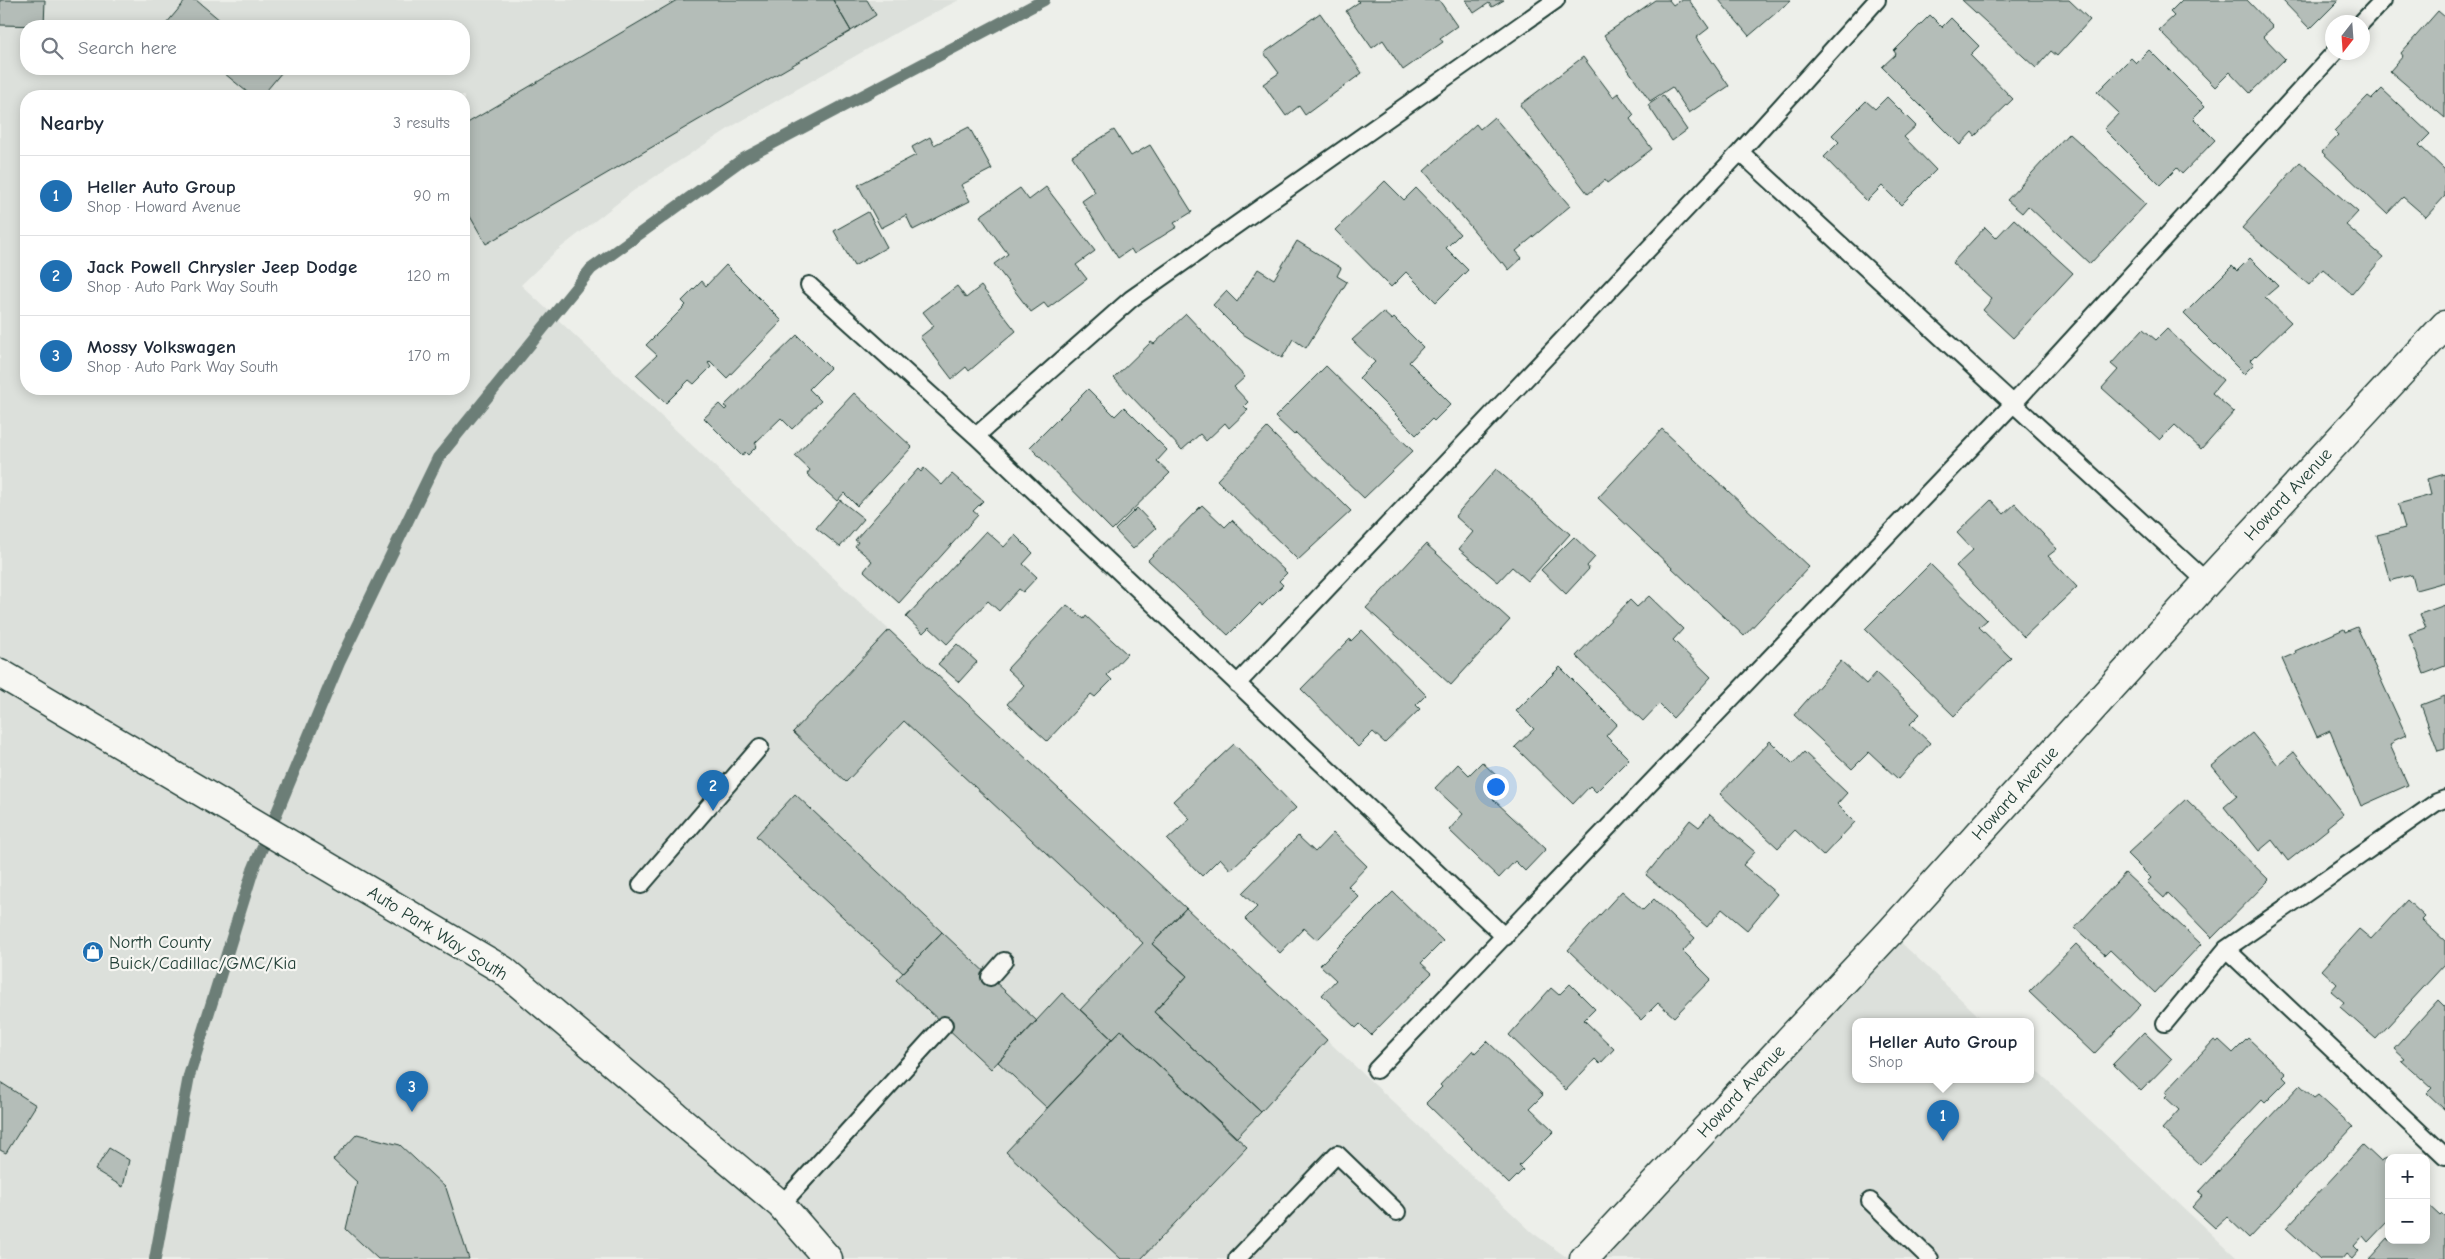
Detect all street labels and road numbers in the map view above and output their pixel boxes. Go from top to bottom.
street label: Howard Avenue [2240,444,2337,545]
street label: Howard Avenue [1968,742,2063,845]
street label: Auto Park Way South [364,882,512,985]
street label: Howard Avenue [1693,1041,1790,1142]

